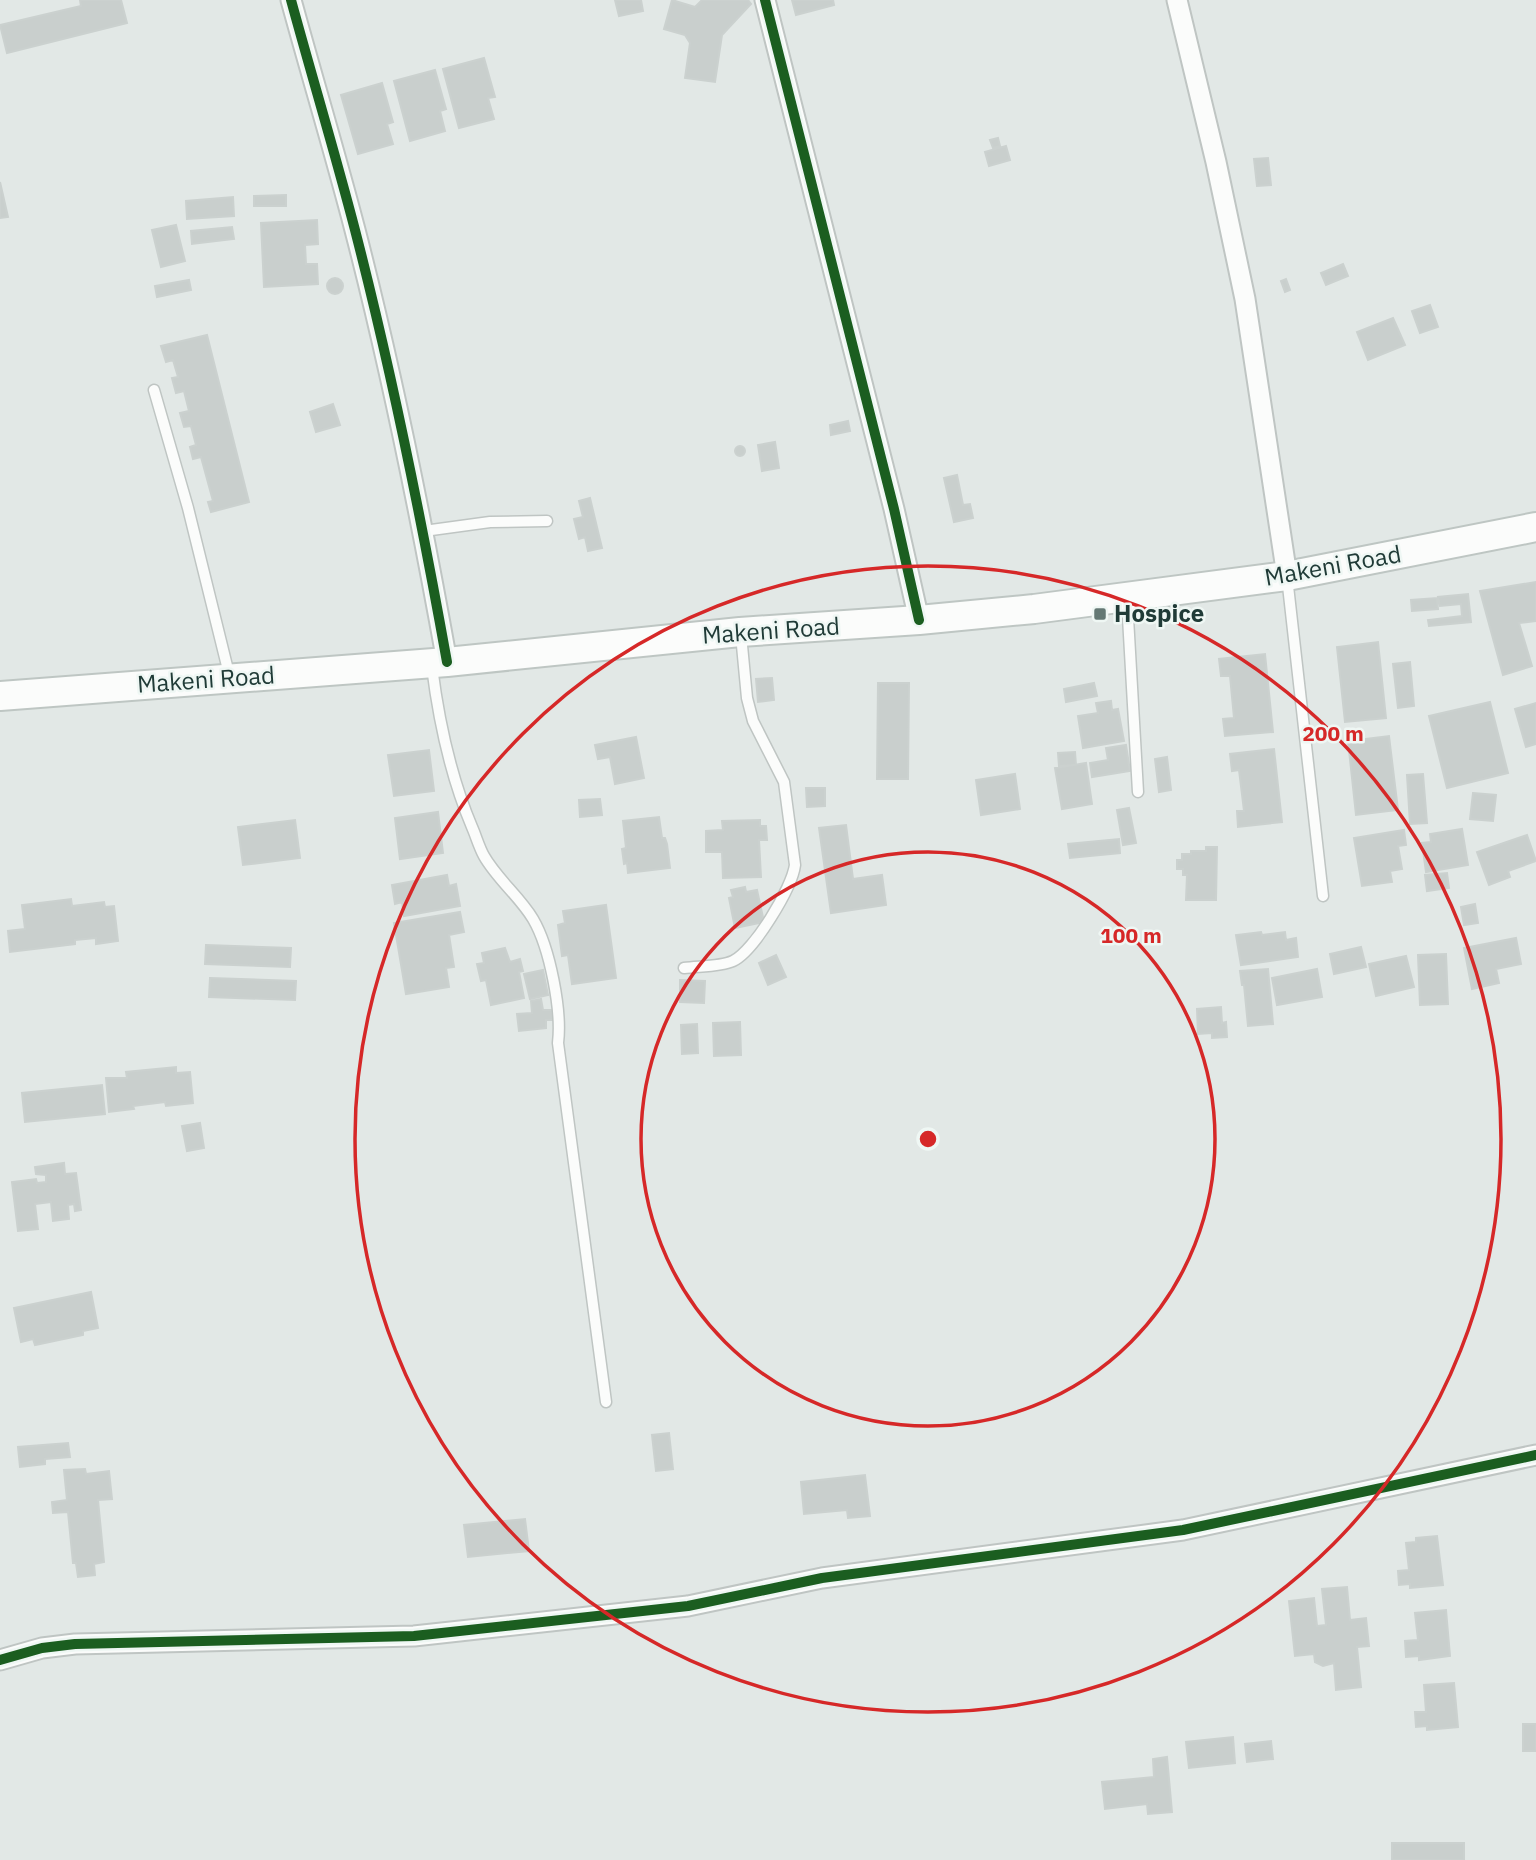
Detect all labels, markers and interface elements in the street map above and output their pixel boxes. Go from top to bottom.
street label: Makeni Road [1262,537,1404,593]
place label: Hospice [1114,597,1204,629]
marker: Hospice [1092,606,1108,622]
street label: Makeni Road [701,609,841,651]
street label: Makeni Road [136,658,276,700]
text: 200 m [1302,719,1364,747]
text: 100 m [1100,921,1162,949]
centre of rings [916,1127,940,1151]

